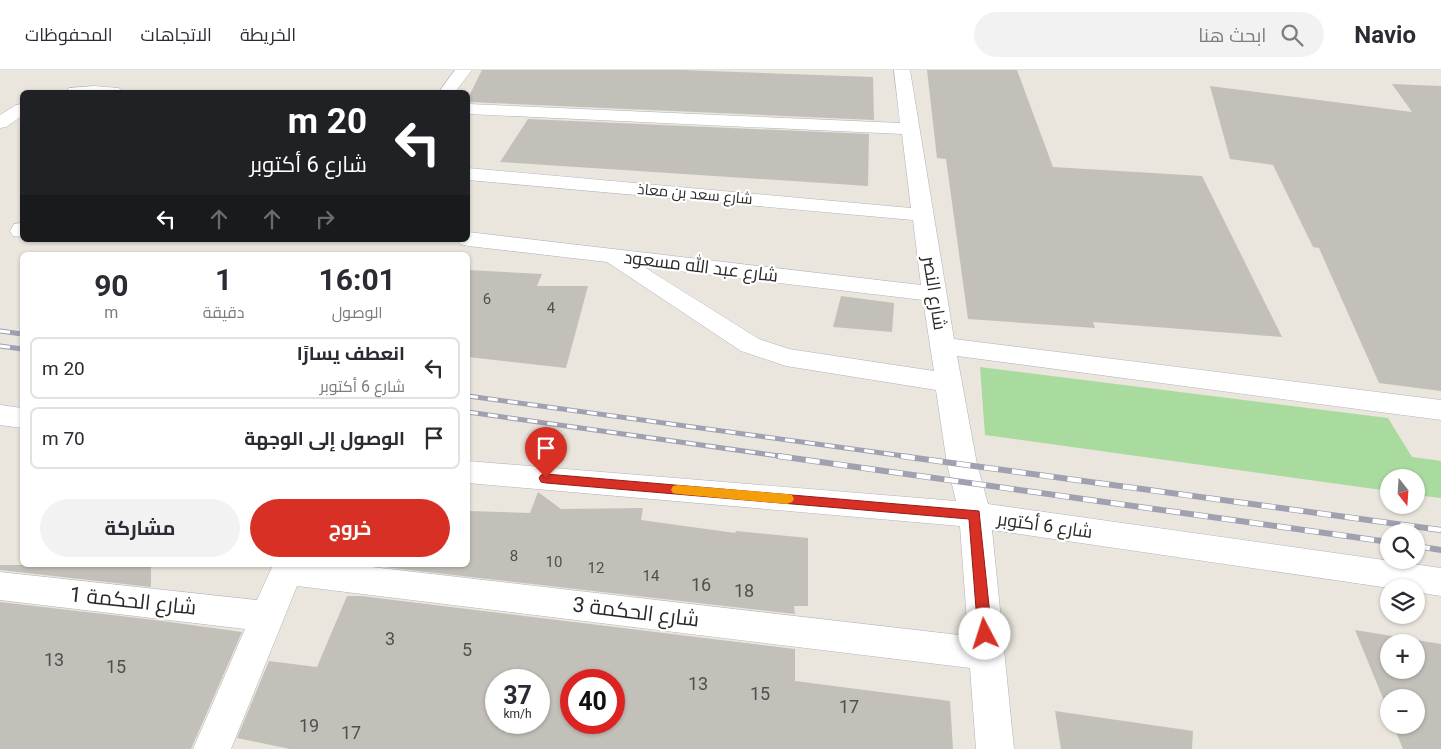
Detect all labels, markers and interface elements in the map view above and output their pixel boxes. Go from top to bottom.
search box [974,12,1324,57]
icon: search [1278,21,1306,49]
text: Navio [1354,21,1416,49]
text: المحفوظات [25,24,113,45]
text: الاتجاهات [141,24,212,45]
text: الخريطة [240,24,296,45]
text: ابحث هنا [1198,24,1266,47]
text: 20 m [288,101,367,142]
icon: left [385,110,450,175]
text: شارع 6 أكتوبر [250,152,367,177]
street label: شارع سعد بن معاذ [636,180,753,210]
icon: left [152,205,180,233]
icon: ahead [205,205,233,233]
icon: ahead [258,205,286,233]
icon: right [311,205,339,233]
street label: شارع عبد الله مسعود [622,245,779,288]
street label: شارع النصر [917,254,951,332]
text: 1 [215,262,232,297]
text: 16:01 [319,262,396,297]
text: 90 [94,268,129,303]
house number: 6 [483,290,491,308]
house number: 4 [547,299,556,317]
text: m [104,303,118,322]
text: دقيقة [203,303,244,322]
text: الوصول [332,303,383,322]
text: انعطف يسارًا [297,342,405,365]
icon: left [420,354,448,382]
text: 20 m [42,357,85,380]
text: شارع 6 أكتوبر [320,377,405,396]
icon: arrive [420,424,448,452]
text: 70 m [42,427,85,450]
text: الوصول إلى الوجهة [244,427,405,450]
pin [525,427,567,478]
icon: arrive [532,434,560,462]
north arrow [1380,469,1425,514]
map controls [1380,469,1425,734]
button: مشاركة [40,499,240,557]
button: خروج [250,499,450,557]
street label: شارع 6 أكتوبر [995,508,1094,544]
button: search [1380,524,1425,569]
house number: 8 [510,547,518,565]
house number: 10 [546,553,562,571]
house number: 12 [588,559,604,577]
house number: 14 [643,567,660,585]
house number: 16 [691,574,711,595]
button: layers [1380,579,1425,624]
house number: 18 [734,580,754,601]
street label: شارع الحكمة 1 [68,582,197,622]
street label: شارع الحكمة 3 [571,592,701,634]
position arrow [958,607,1010,659]
house number: 3 [385,628,395,649]
button: + [1380,634,1425,679]
house number: 5 [462,639,472,660]
house number: 13 [44,649,64,670]
house number: 15 [106,656,126,677]
speed limit sign: 40 [560,669,625,734]
house number: 13 [688,673,708,694]
text: 37 [503,681,532,710]
house number: 15 [750,683,770,704]
button: − [1380,689,1425,734]
house number: 17 [839,696,859,717]
text: km/h [503,707,532,721]
house number: 19 [299,715,319,736]
house number: 17 [341,722,361,743]

